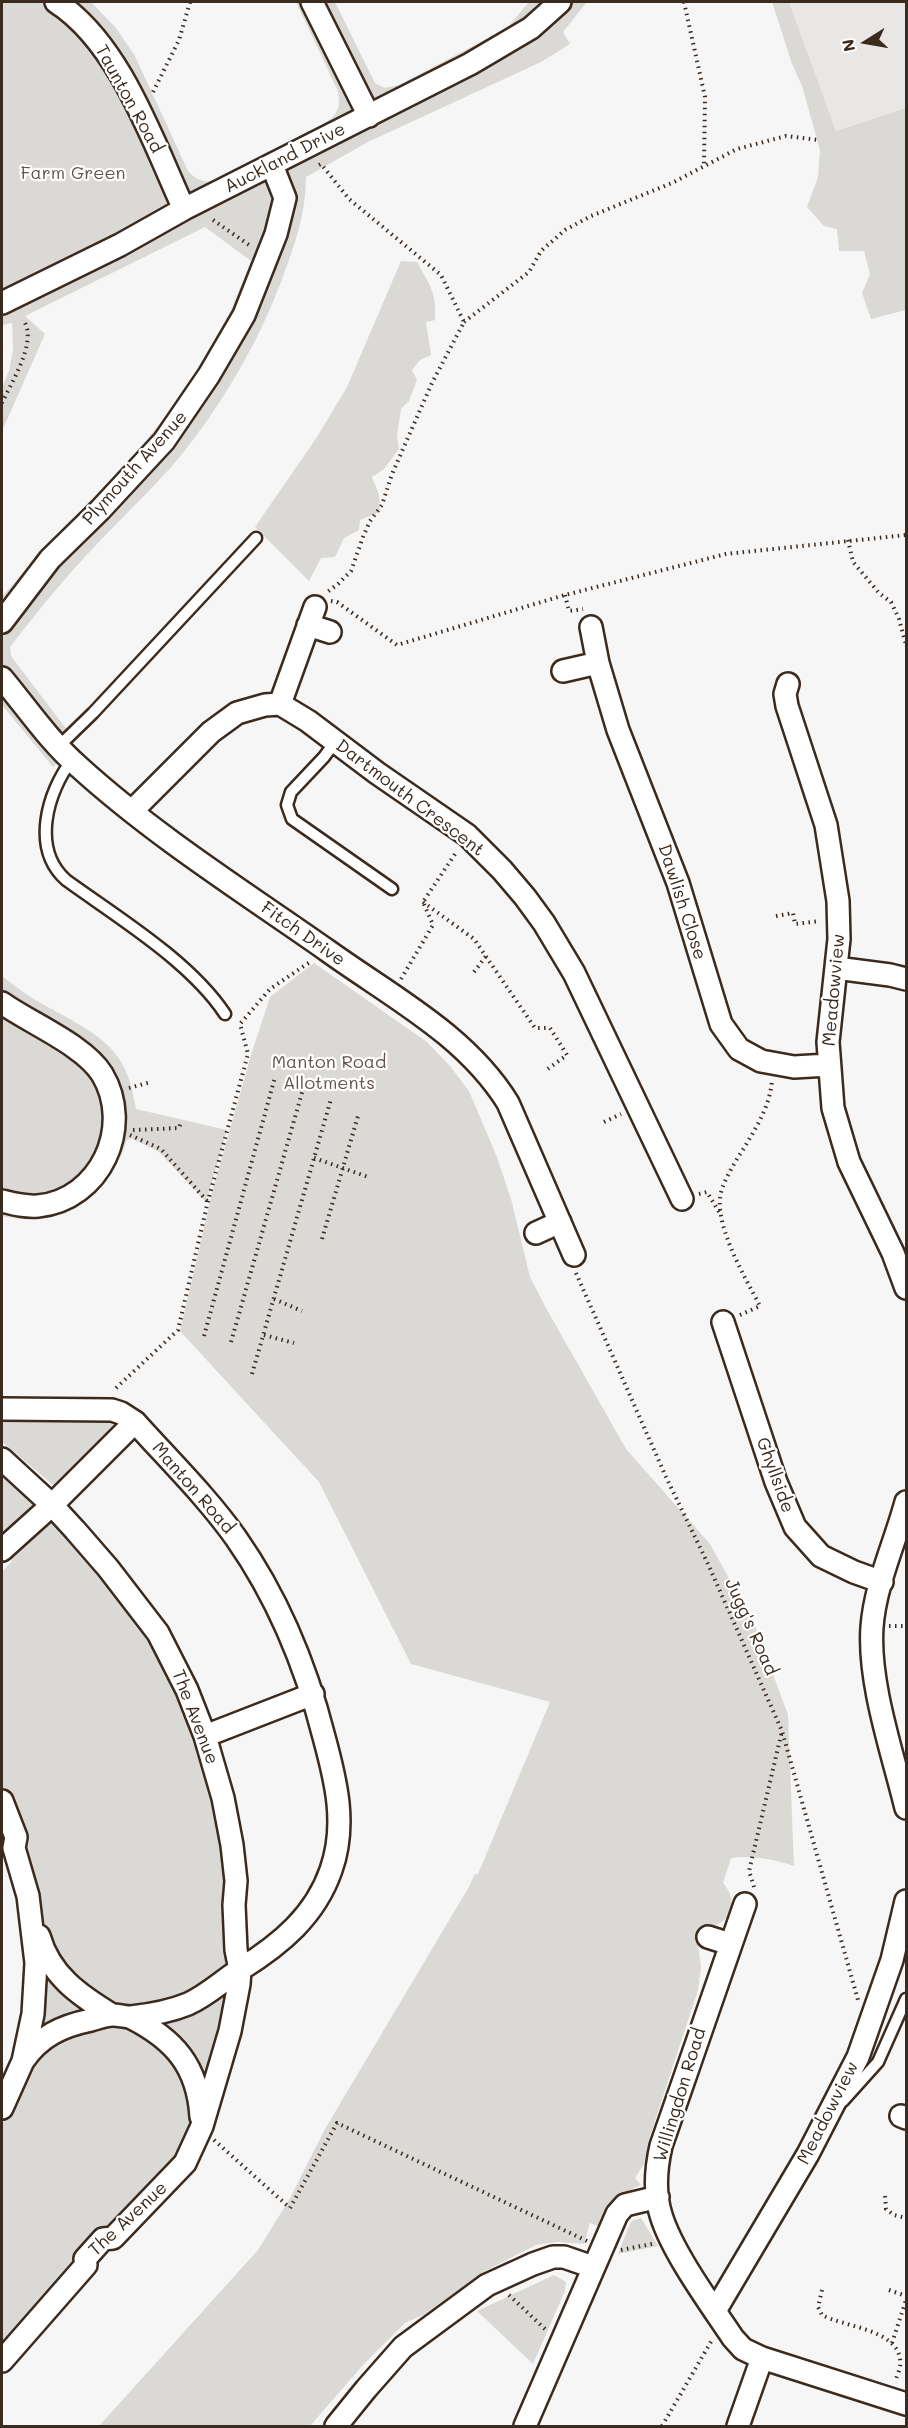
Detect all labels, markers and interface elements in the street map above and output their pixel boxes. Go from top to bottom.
north arrow [836,12,896,72]
text: N [836,38,859,53]
street label: Taunton Road [90,41,168,157]
street label: Auckland Drive [221,118,349,198]
park label: Farm Green [20,162,126,184]
street label: Plymouth Avenue [78,407,192,529]
street label: Dartmouth Crescent [331,735,489,861]
street label: Dawlish Close [653,842,711,962]
street label: Fitch Drive [257,897,349,971]
street label: Meadowview [818,933,850,1047]
park label: Manton Road Allotments [272,1051,386,1094]
street label: Ghyllside [751,1434,799,1516]
street label: Manton Road [147,1438,239,1538]
street label: Jugg's Road [720,1575,782,1679]
street label: The Avenue [167,1667,223,1767]
street label: Willingdon Road [649,2025,711,2165]
street label: Meadowview [793,2058,863,2168]
street label: The Avenue [84,2177,172,2261]

